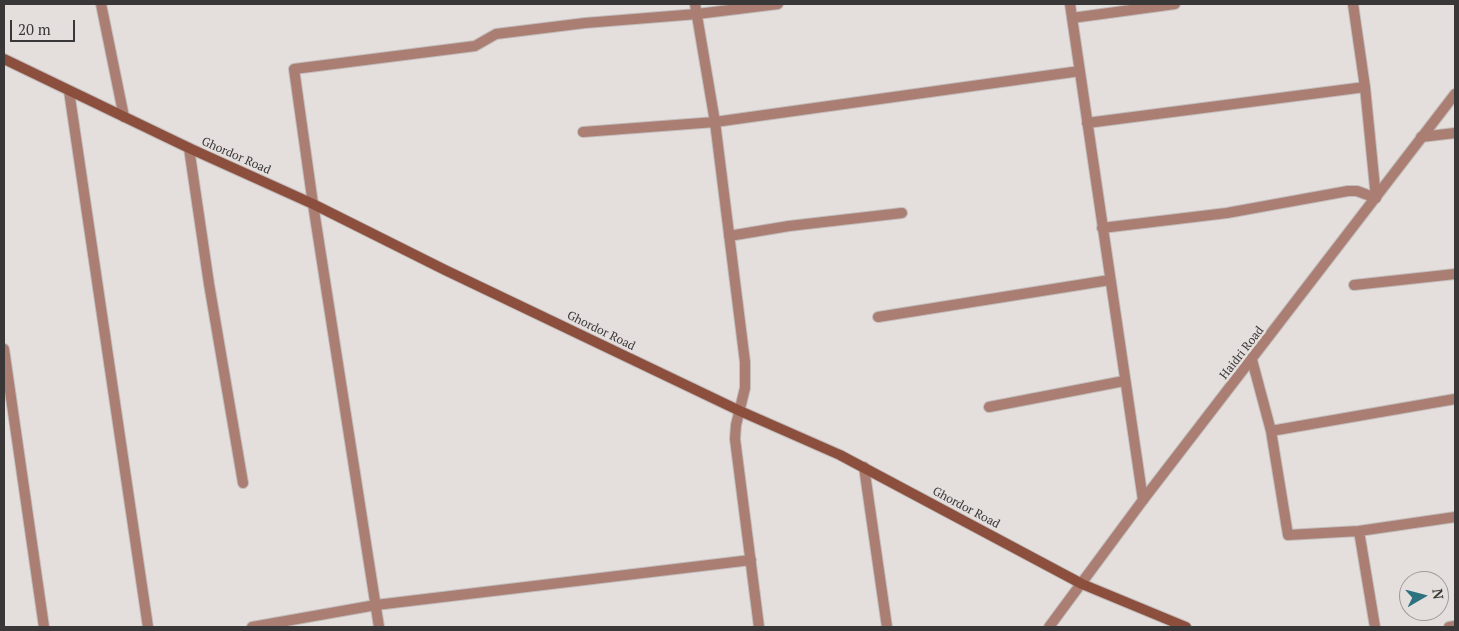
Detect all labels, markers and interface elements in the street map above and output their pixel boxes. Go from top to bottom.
scale bar [12,10,78,42]
text: 20 m [18,19,51,39]
street label: Ghordor Road [199,134,273,178]
street label: Ghordor Road [565,308,637,354]
street label: Haidri Road [1217,324,1267,382]
street label: Ghordor Road [930,484,1002,532]
north arrow [1399,571,1449,621]
text: N [1428,587,1449,601]

